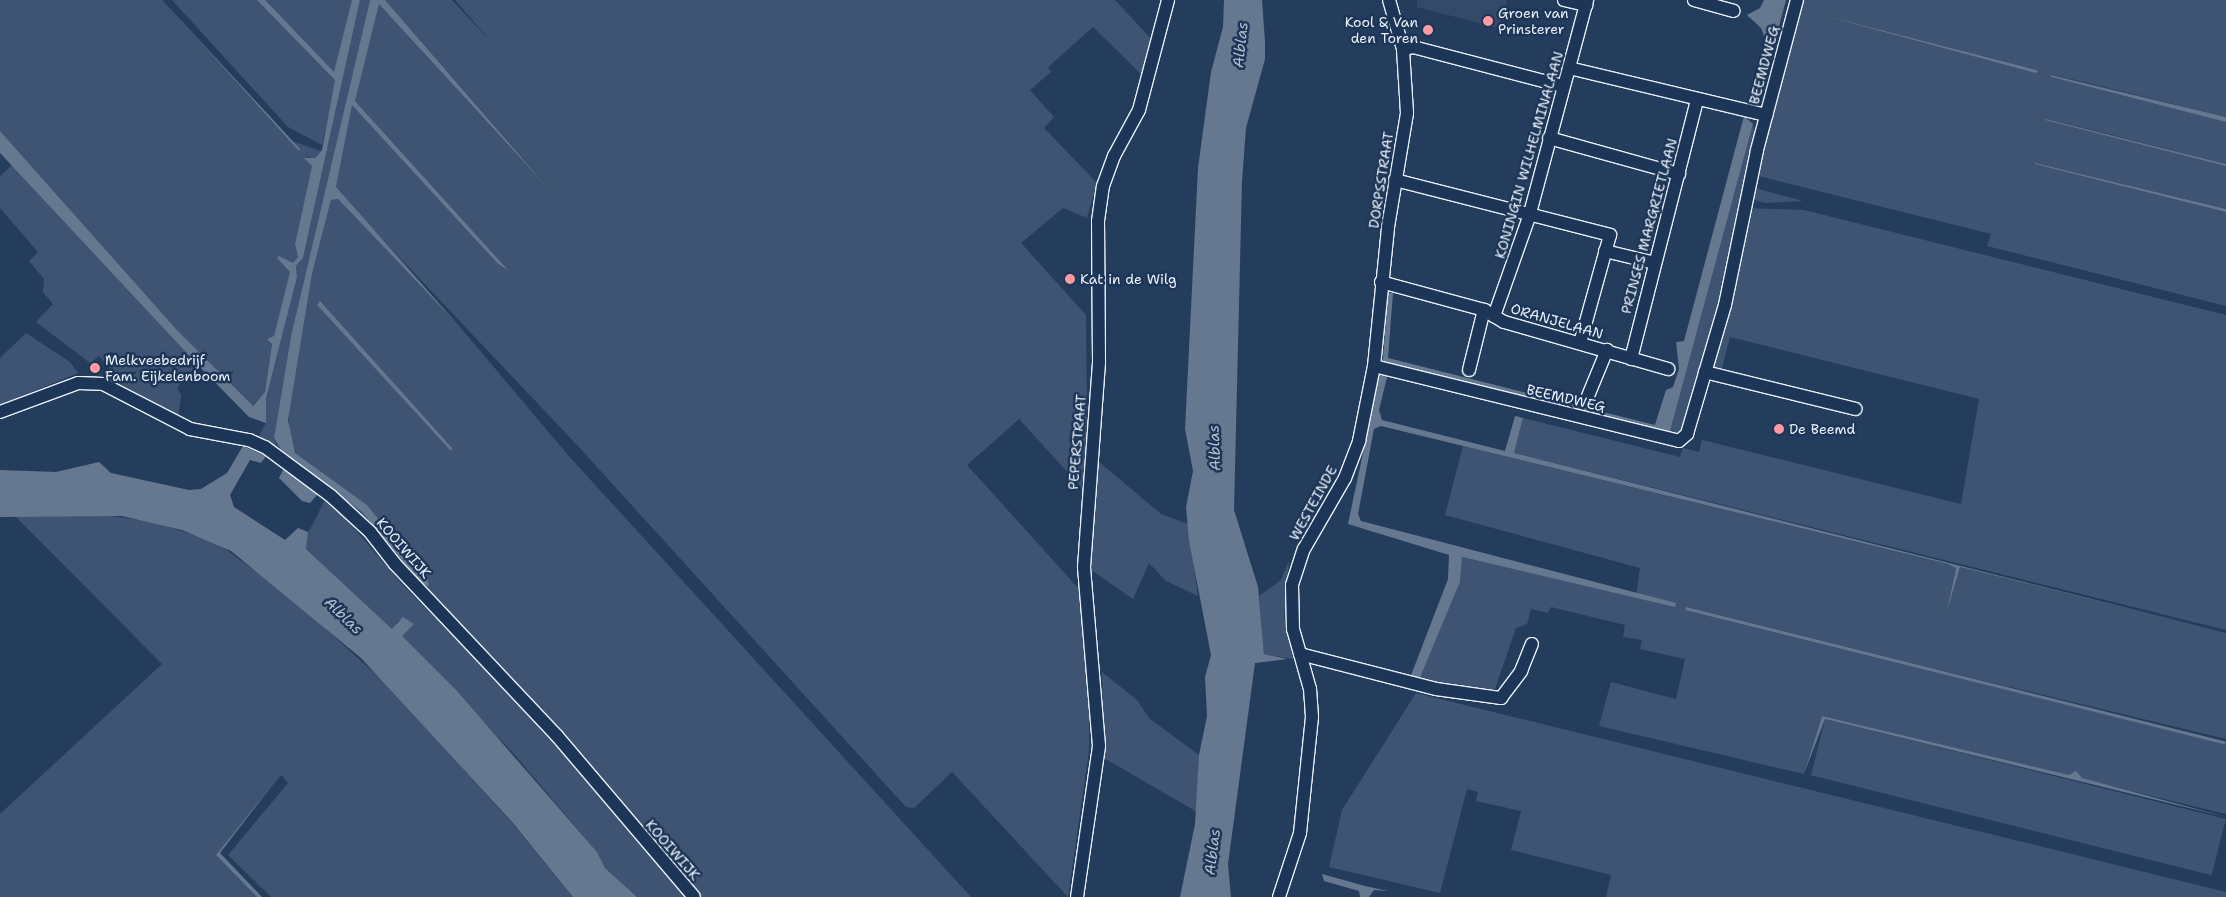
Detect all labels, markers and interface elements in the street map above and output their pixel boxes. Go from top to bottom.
place label: Groen van Prinsterer [1498,5,1569,38]
place label: Kool & Van den Toren [1345,14,1418,46]
marker: Groen van Prinsterer [1482,15,1494,27]
water label: Alblas [1230,21,1252,69]
marker: Kool & Van den Toren [1422,24,1434,36]
street label: BEEMDWEG [1745,24,1783,106]
street label: KONINGIN WILHELMINALAAN [1491,49,1567,261]
street label: DORPSSTRAAT [1365,130,1397,230]
street label: PRINSES MARGRIETLAAN [1617,136,1681,316]
place label: Kat in de Wilg [1080,271,1176,287]
marker: Kat in de Wilg [1064,273,1076,285]
street label: ORANJELAAN [1509,300,1605,342]
place label: Melkveebedrijf Fam. Eijkelenboom [105,352,230,384]
marker: Melkveebedrijf Fam. Eijkelenboom [89,362,101,374]
street label: BEEMDWEG [1525,381,1607,415]
street label: PEPERSTRAAT [1064,393,1090,491]
place label: De Beemd [1789,421,1855,437]
marker: De Beemd [1773,423,1785,435]
water label: Alblas [1205,425,1225,471]
street label: WESTEINDE [1285,463,1341,543]
street label: KOOIWIJK [373,514,435,582]
water label: Alblas [320,594,366,638]
street label: KOOIWIJK [642,816,704,884]
water label: Alblas [1201,828,1225,876]

